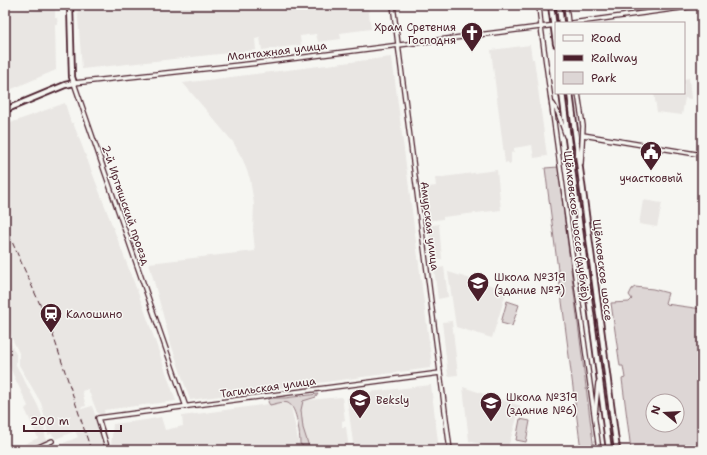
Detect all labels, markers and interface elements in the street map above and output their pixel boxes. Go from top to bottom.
place label: Храм Сретения Господня [374,20,456,48]
church icon: Храм Сретения Господня [459,20,485,53]
legend [555,22,685,94]
text: Road [591,30,622,46]
street label: Монтажная улица [226,38,328,65]
text: Railway [591,50,638,66]
text: Park [591,70,617,86]
public building icon: участковый [638,139,664,172]
street label: 2-й Иртышский проезд [98,143,153,267]
street label: Щёлковское шоссе (дублёр) [560,150,593,302]
place label: участковый [619,171,683,186]
street label: Амурская улица [417,181,442,272]
street label: Щёлковское шоссе [589,218,616,322]
school or university icon: Школа №319 (здание №7) [465,270,491,303]
place label: Школа №319 (здание №7) [494,270,566,298]
station icon: Калошино [38,301,64,334]
place label: Калошино [66,307,123,322]
street label: Тагильская улица [219,373,317,402]
school or university icon: Beksly [347,387,373,420]
school or university icon: Школа №319 (здание №6) [478,390,504,423]
place label: Школа №319 (здание №6) [506,390,578,418]
place label: Beksly [376,393,409,408]
north arrow [645,393,685,433]
text: N [647,403,665,417]
scale bar [24,407,121,433]
text: 200 m [30,413,69,429]

